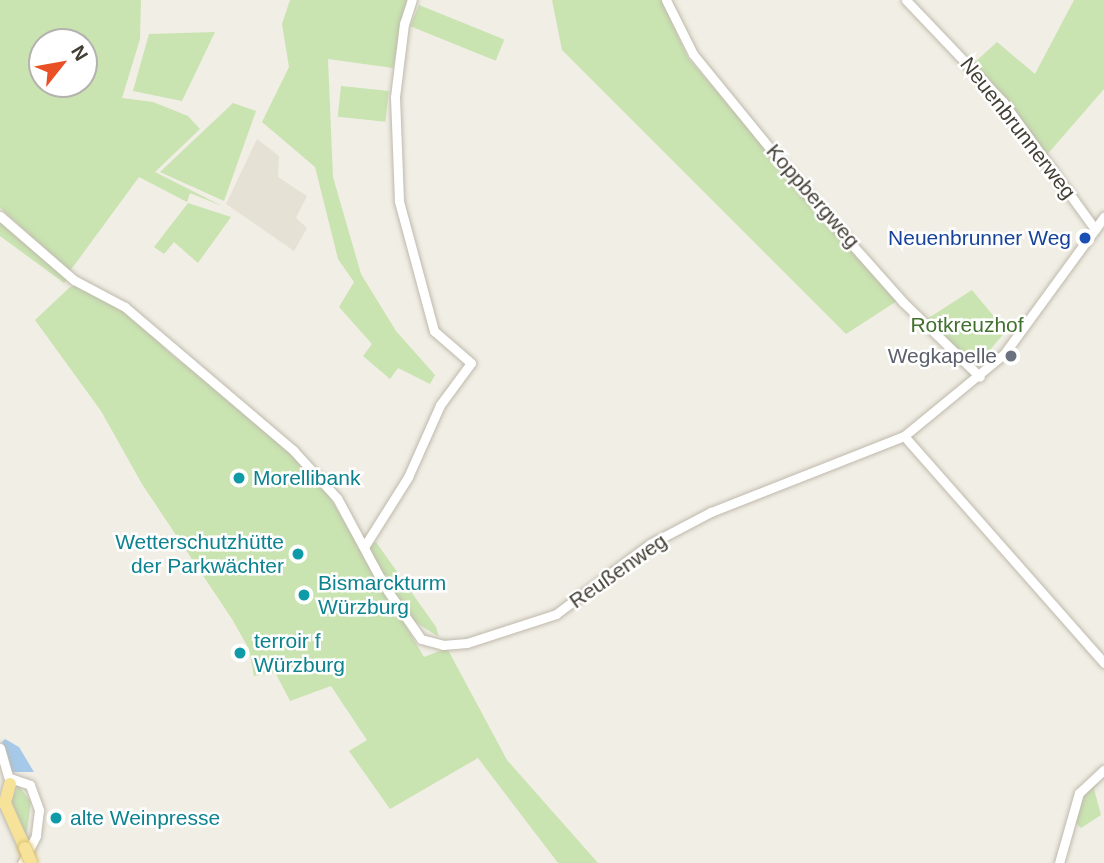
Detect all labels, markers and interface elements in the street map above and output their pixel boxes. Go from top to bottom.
north arrow [28,28,98,98]
text: N [67,42,92,64]
street label: Neuenbrunnerweg [955,52,1081,204]
street label: Koppbergweg [761,139,865,253]
place label: Neuenbrunner Weg [888,225,1071,251]
marker: Neuenbrunner Weg [1077,230,1093,246]
park label: Rotkreuzhof [910,312,1024,338]
place label: Wegkapelle [888,343,997,369]
marker: Wegkapelle [1003,348,1019,364]
place label: Morellibank [253,465,360,491]
marker: Morellibank [231,470,247,486]
street label: Reußenweg [564,528,672,614]
place label: Wetterschutzhütte der Parkwächter [115,529,284,579]
marker: Wetterschutzhütte der Parkwächter [290,546,306,562]
place label: Bismarckturm Würzburg [318,570,446,620]
marker: Bismarckturm Würzburg [296,587,312,603]
place label: terroir f Würzburg [254,628,345,678]
marker: terroir f Würzburg [232,645,248,661]
place label: alte Weinpresse [70,805,220,831]
marker: alte Weinpresse [48,810,64,826]

